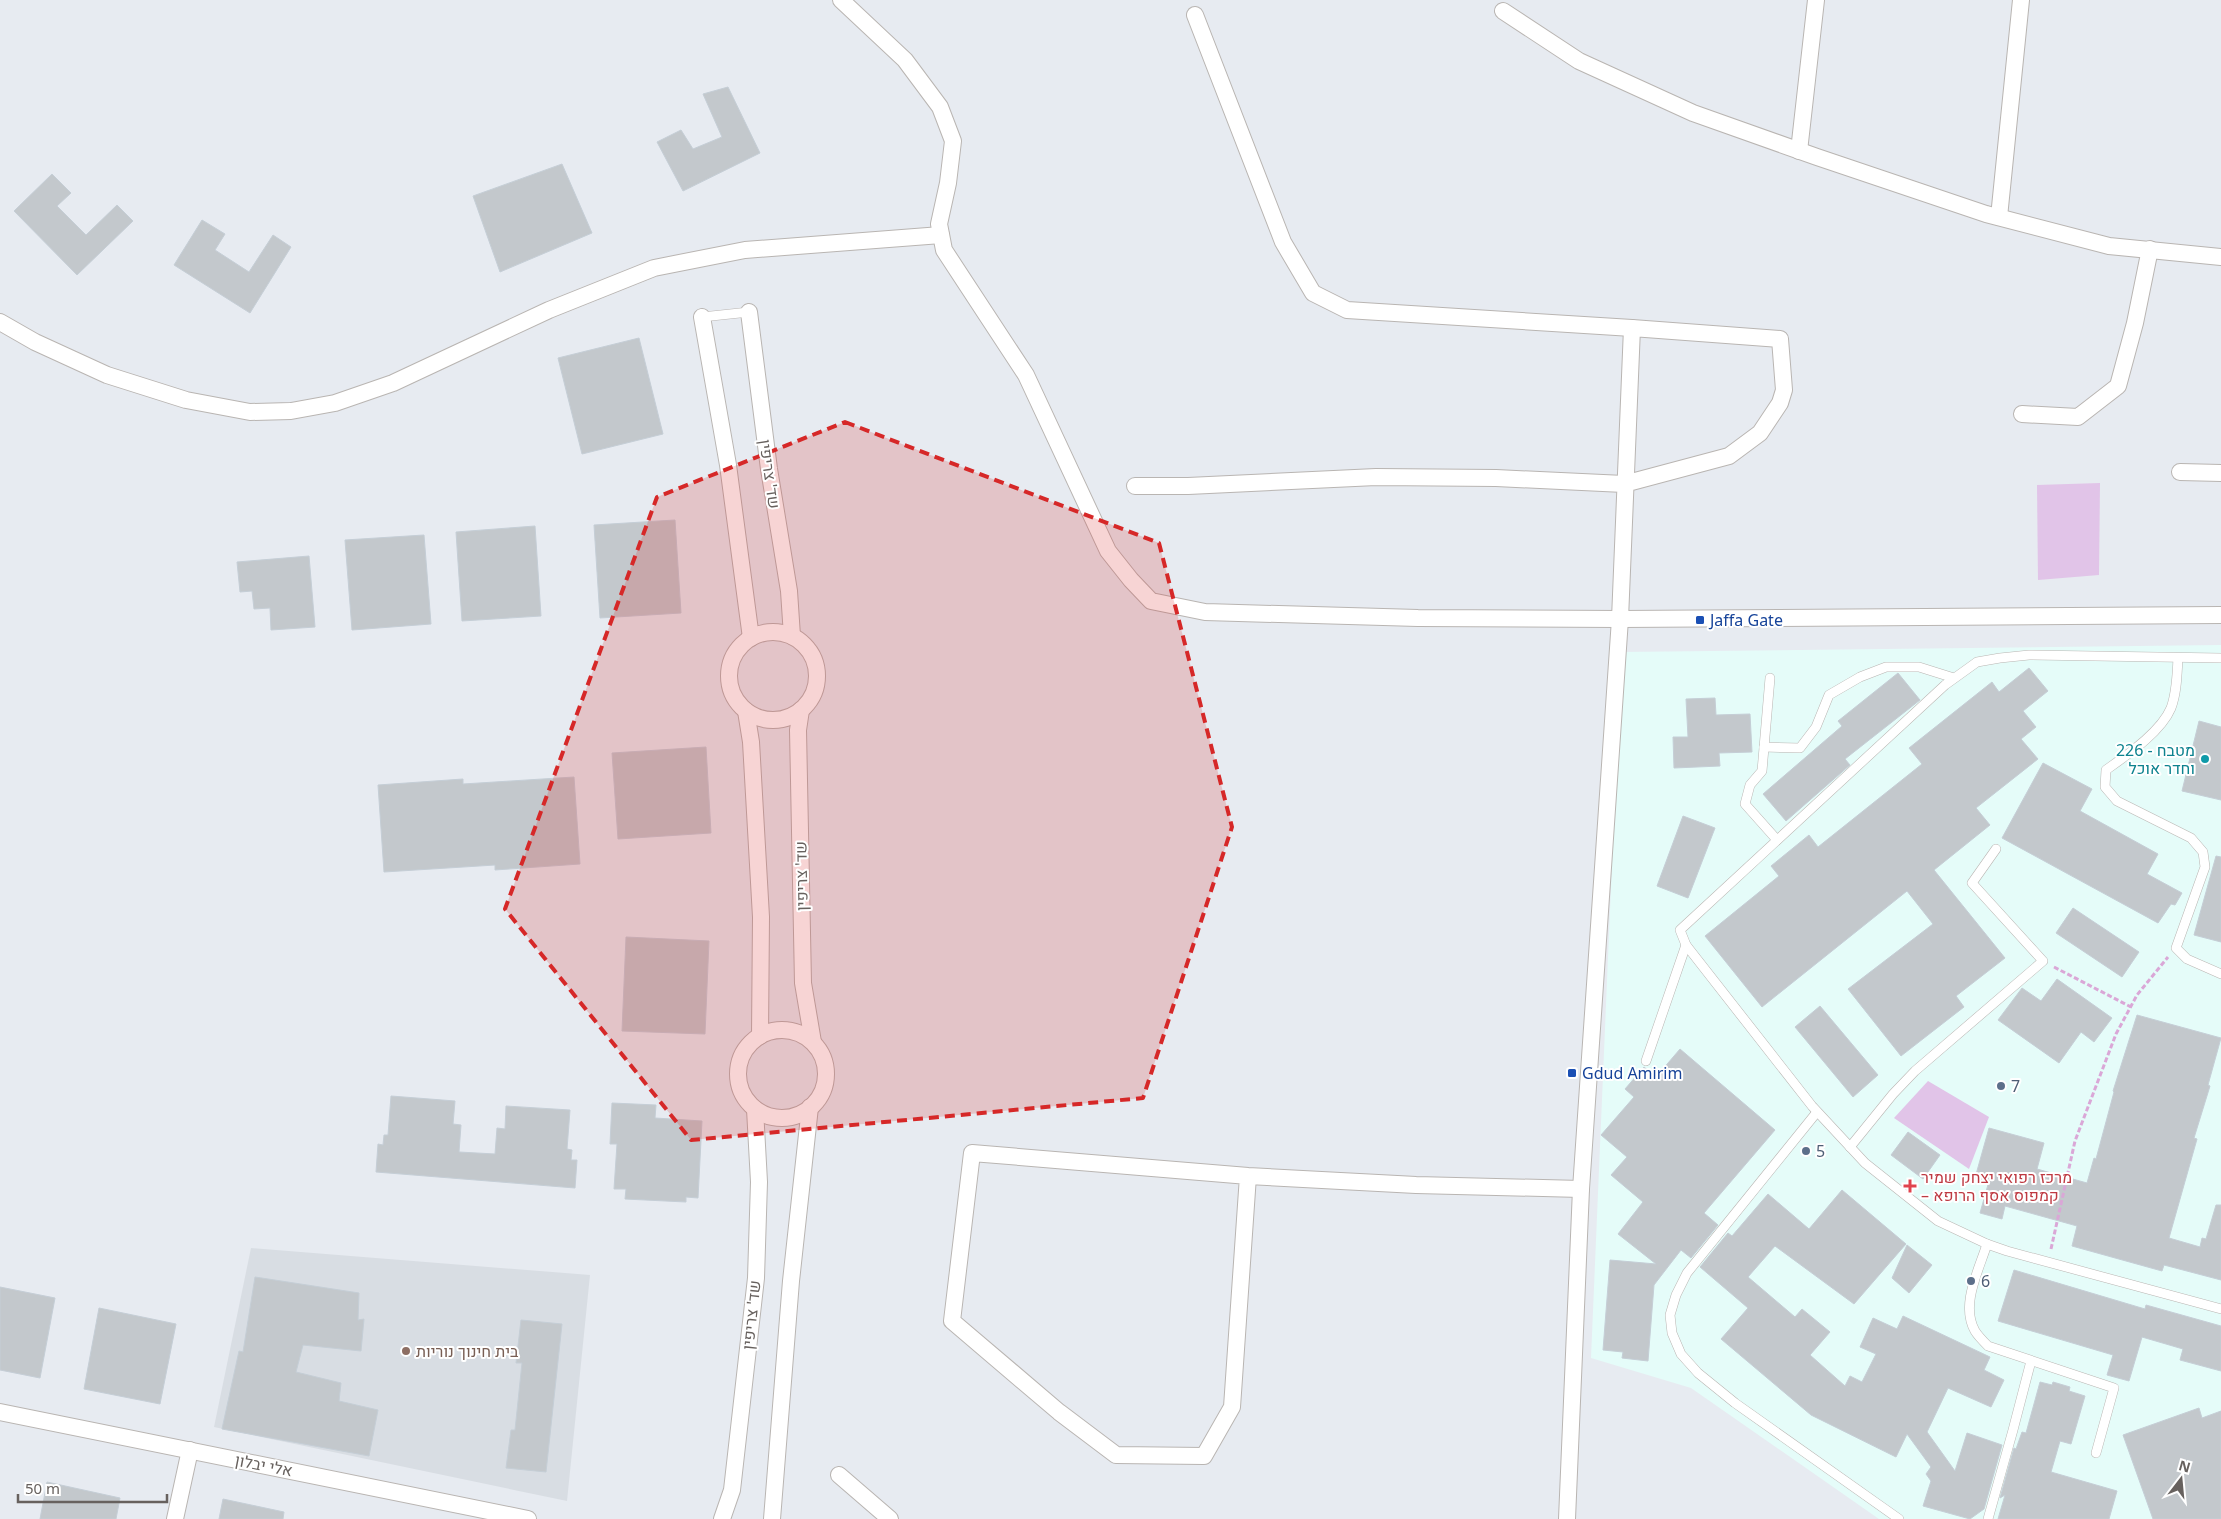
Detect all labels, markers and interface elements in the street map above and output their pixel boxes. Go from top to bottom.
street label: שד' צריפין [754,438,786,510]
place label: Jaffa Gate [1708,609,1783,631]
marker: Jaffa Gate [1694,614,1706,626]
place label: 226 - מטבח וחדר אוכל [2116,739,2195,779]
marker: 226 - מטבח וחדר אוכל [2199,753,2211,765]
street label: שד' צריפין [789,841,813,911]
place label: Gdud Amirim [1582,1062,1682,1084]
marker: Gdud Amirim [1566,1067,1578,1079]
place label: 7 [2011,1075,2020,1097]
marker: 7 [1995,1080,2007,1092]
place label: 5 [1816,1140,1825,1162]
marker: 5 [1800,1145,1812,1157]
place label: מרכז רפואי יצחק שמיר – קמפוס אסף הרופא [1921,1166,2072,1206]
marker: מרכז רפואי יצחק שמיר – קמפוס אסף הרופא [1903,1179,1917,1193]
place label: 6 [1981,1270,1990,1292]
marker: 6 [1965,1275,1977,1287]
street label: שד' צריפין [736,1279,766,1351]
place label: בית חינוך נוריות [416,1340,519,1362]
marker: בית חינוך נוריות [400,1345,412,1357]
street label: אלי יבלון [233,1449,295,1481]
north arrow [2156,1454,2206,1504]
text: N [2177,1455,2193,1477]
scale bar [18,1472,166,1504]
text: 50 m [25,1478,60,1498]

